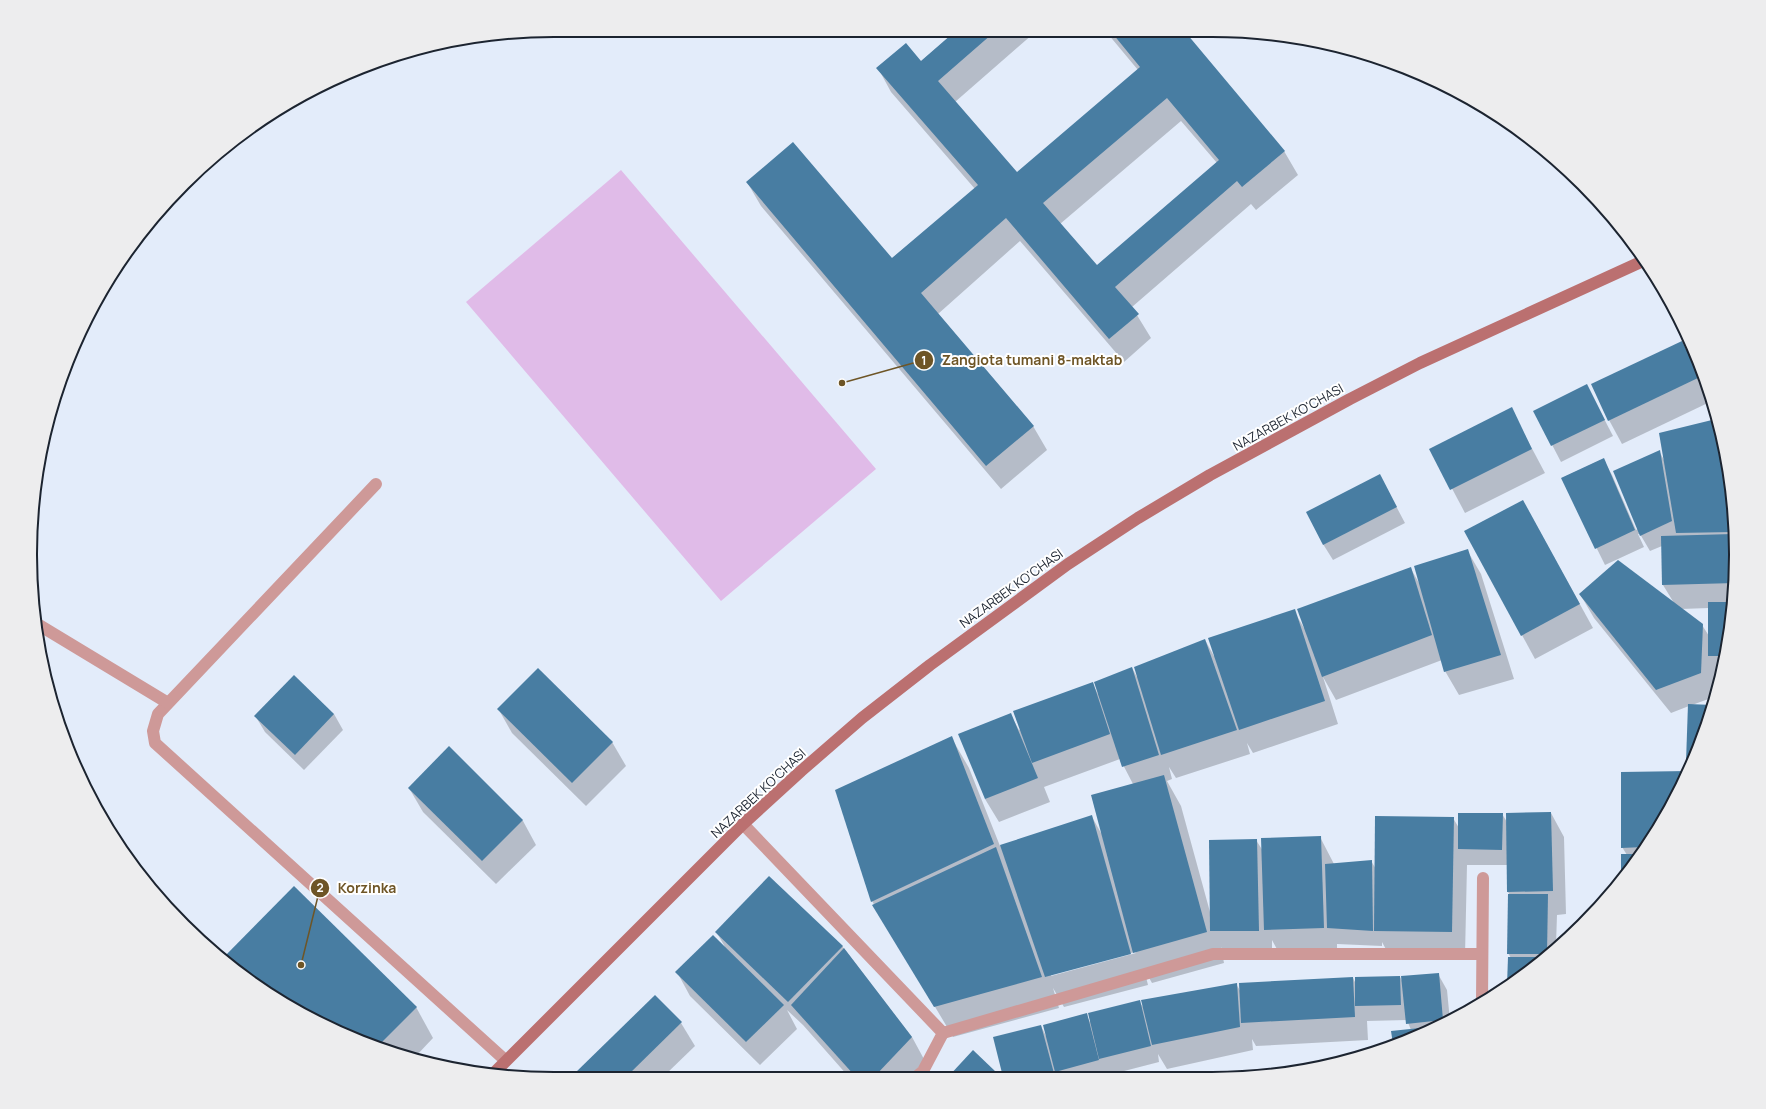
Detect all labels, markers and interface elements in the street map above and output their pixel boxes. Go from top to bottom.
callout: Zangiota tumani 8-maktab [914,347,1131,373]
text: Zangiota tumani 8-maktab [942,350,1123,369]
text: 1 [921,352,927,369]
street label: NAZARBEK KO'CHASI [1230,379,1346,455]
street label: NAZARBEK KO'CHASI [956,544,1066,632]
street label: NAZARBEK KO'CHASI [707,744,809,842]
callout: Korzinka [310,875,404,901]
text: Korzinka [338,878,396,897]
text: 2 [316,879,324,896]

